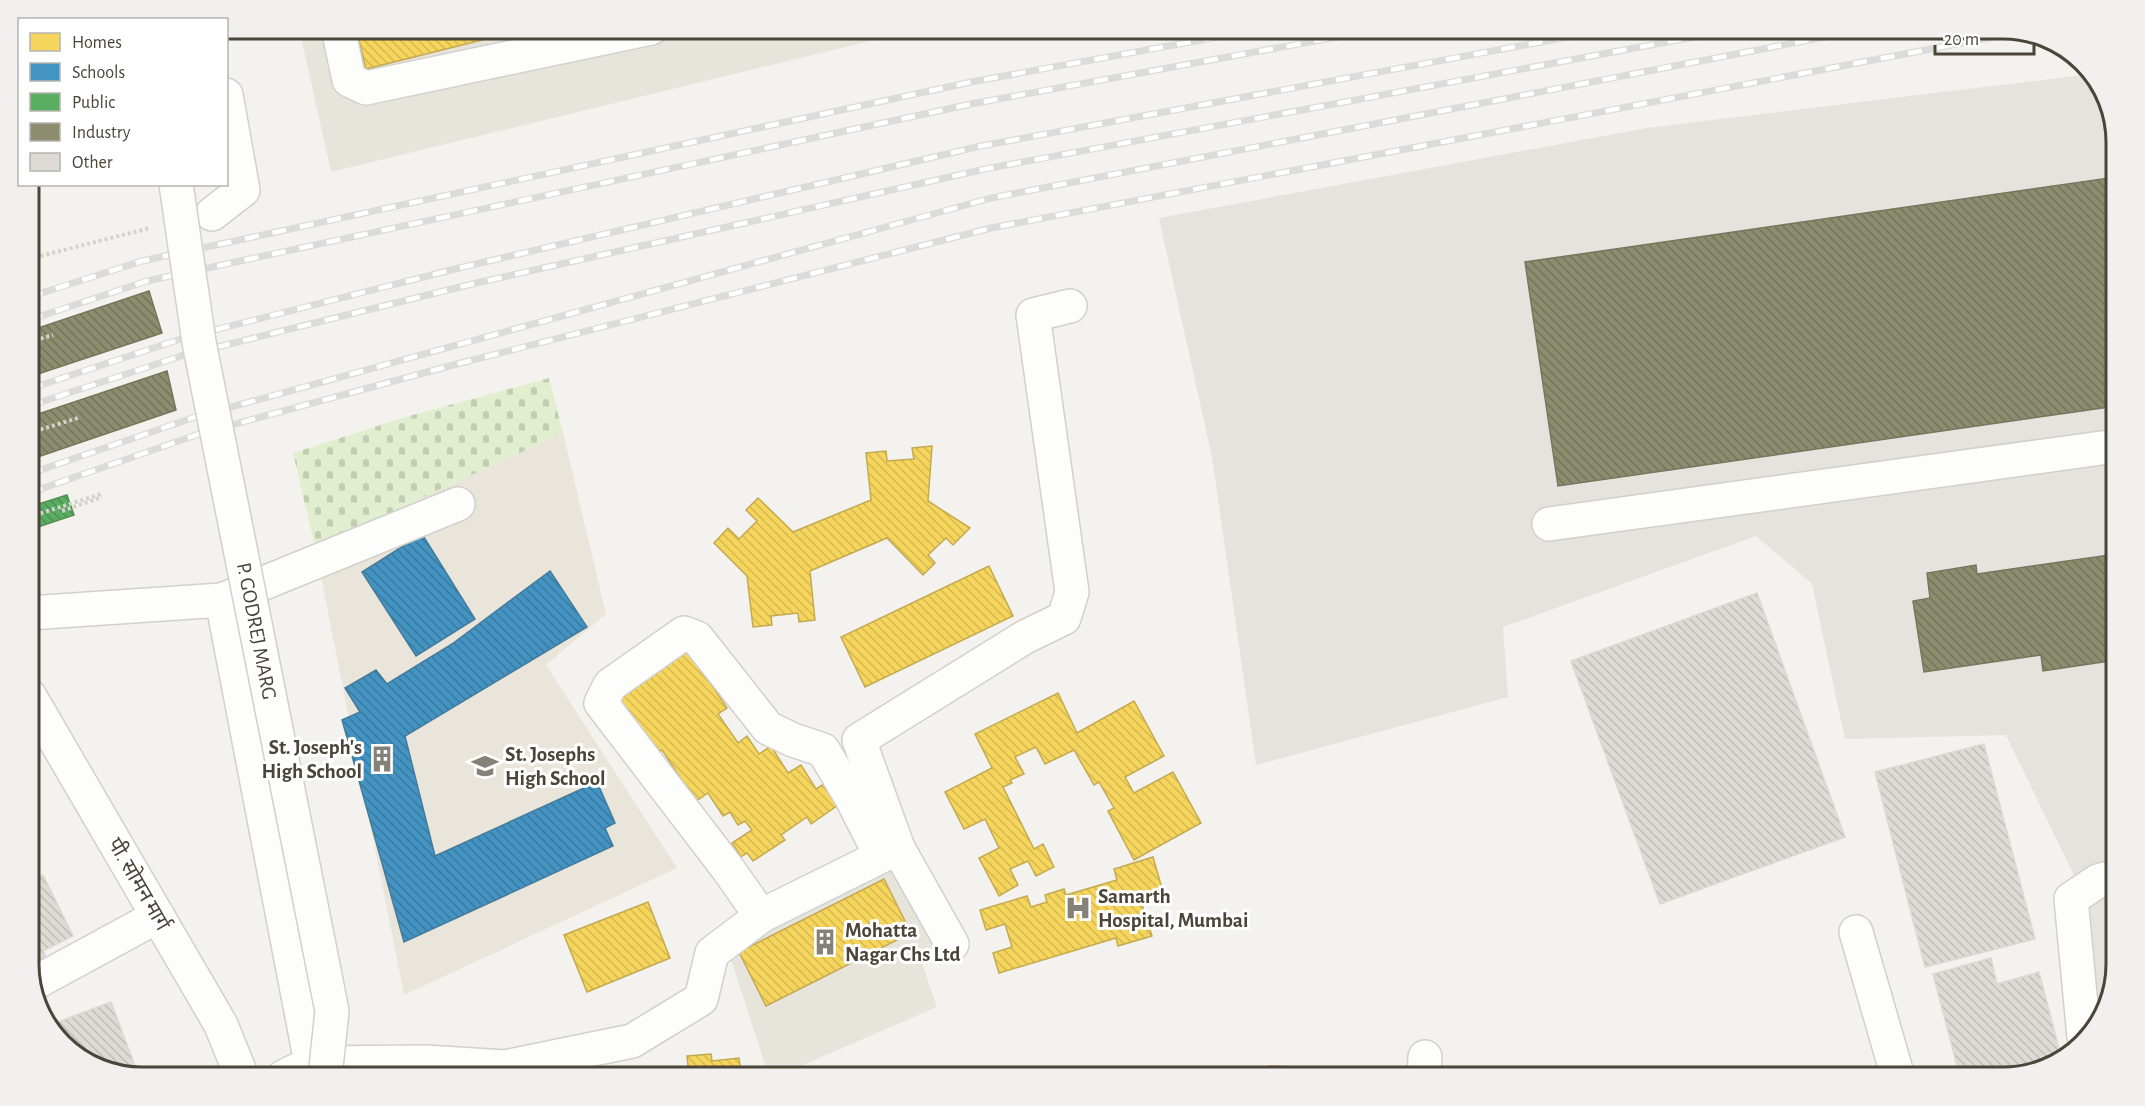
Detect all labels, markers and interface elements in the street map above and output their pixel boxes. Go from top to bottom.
legend [18,18,228,186]
scale bar [1935,18,2034,56]
text: 20 m [1944,31,1979,49]
text: Homes [72,34,122,52]
text: Schools [72,64,125,82]
text: Public [72,94,115,112]
text: Industry [72,124,131,142]
text: Other [72,154,113,172]
street label: P. GODREJ MARG [233,561,280,701]
place label: St. Joseph's High School [261,737,362,782]
building icon: St. Joseph's High School [367,744,397,774]
place label: St. Josephs High School [505,744,606,789]
school or university icon: St. Josephs High School [470,751,500,781]
street label: पी. सोमन मार्ग [104,833,176,935]
place label: Samarth Hospital, Mumbai [1098,886,1248,931]
hospital icon: Samarth Hospital, Mumbai [1063,893,1093,923]
place label: Mohatta Nagar Chs Ltd [845,920,961,965]
building icon: Mohatta Nagar Chs Ltd [810,927,840,957]

